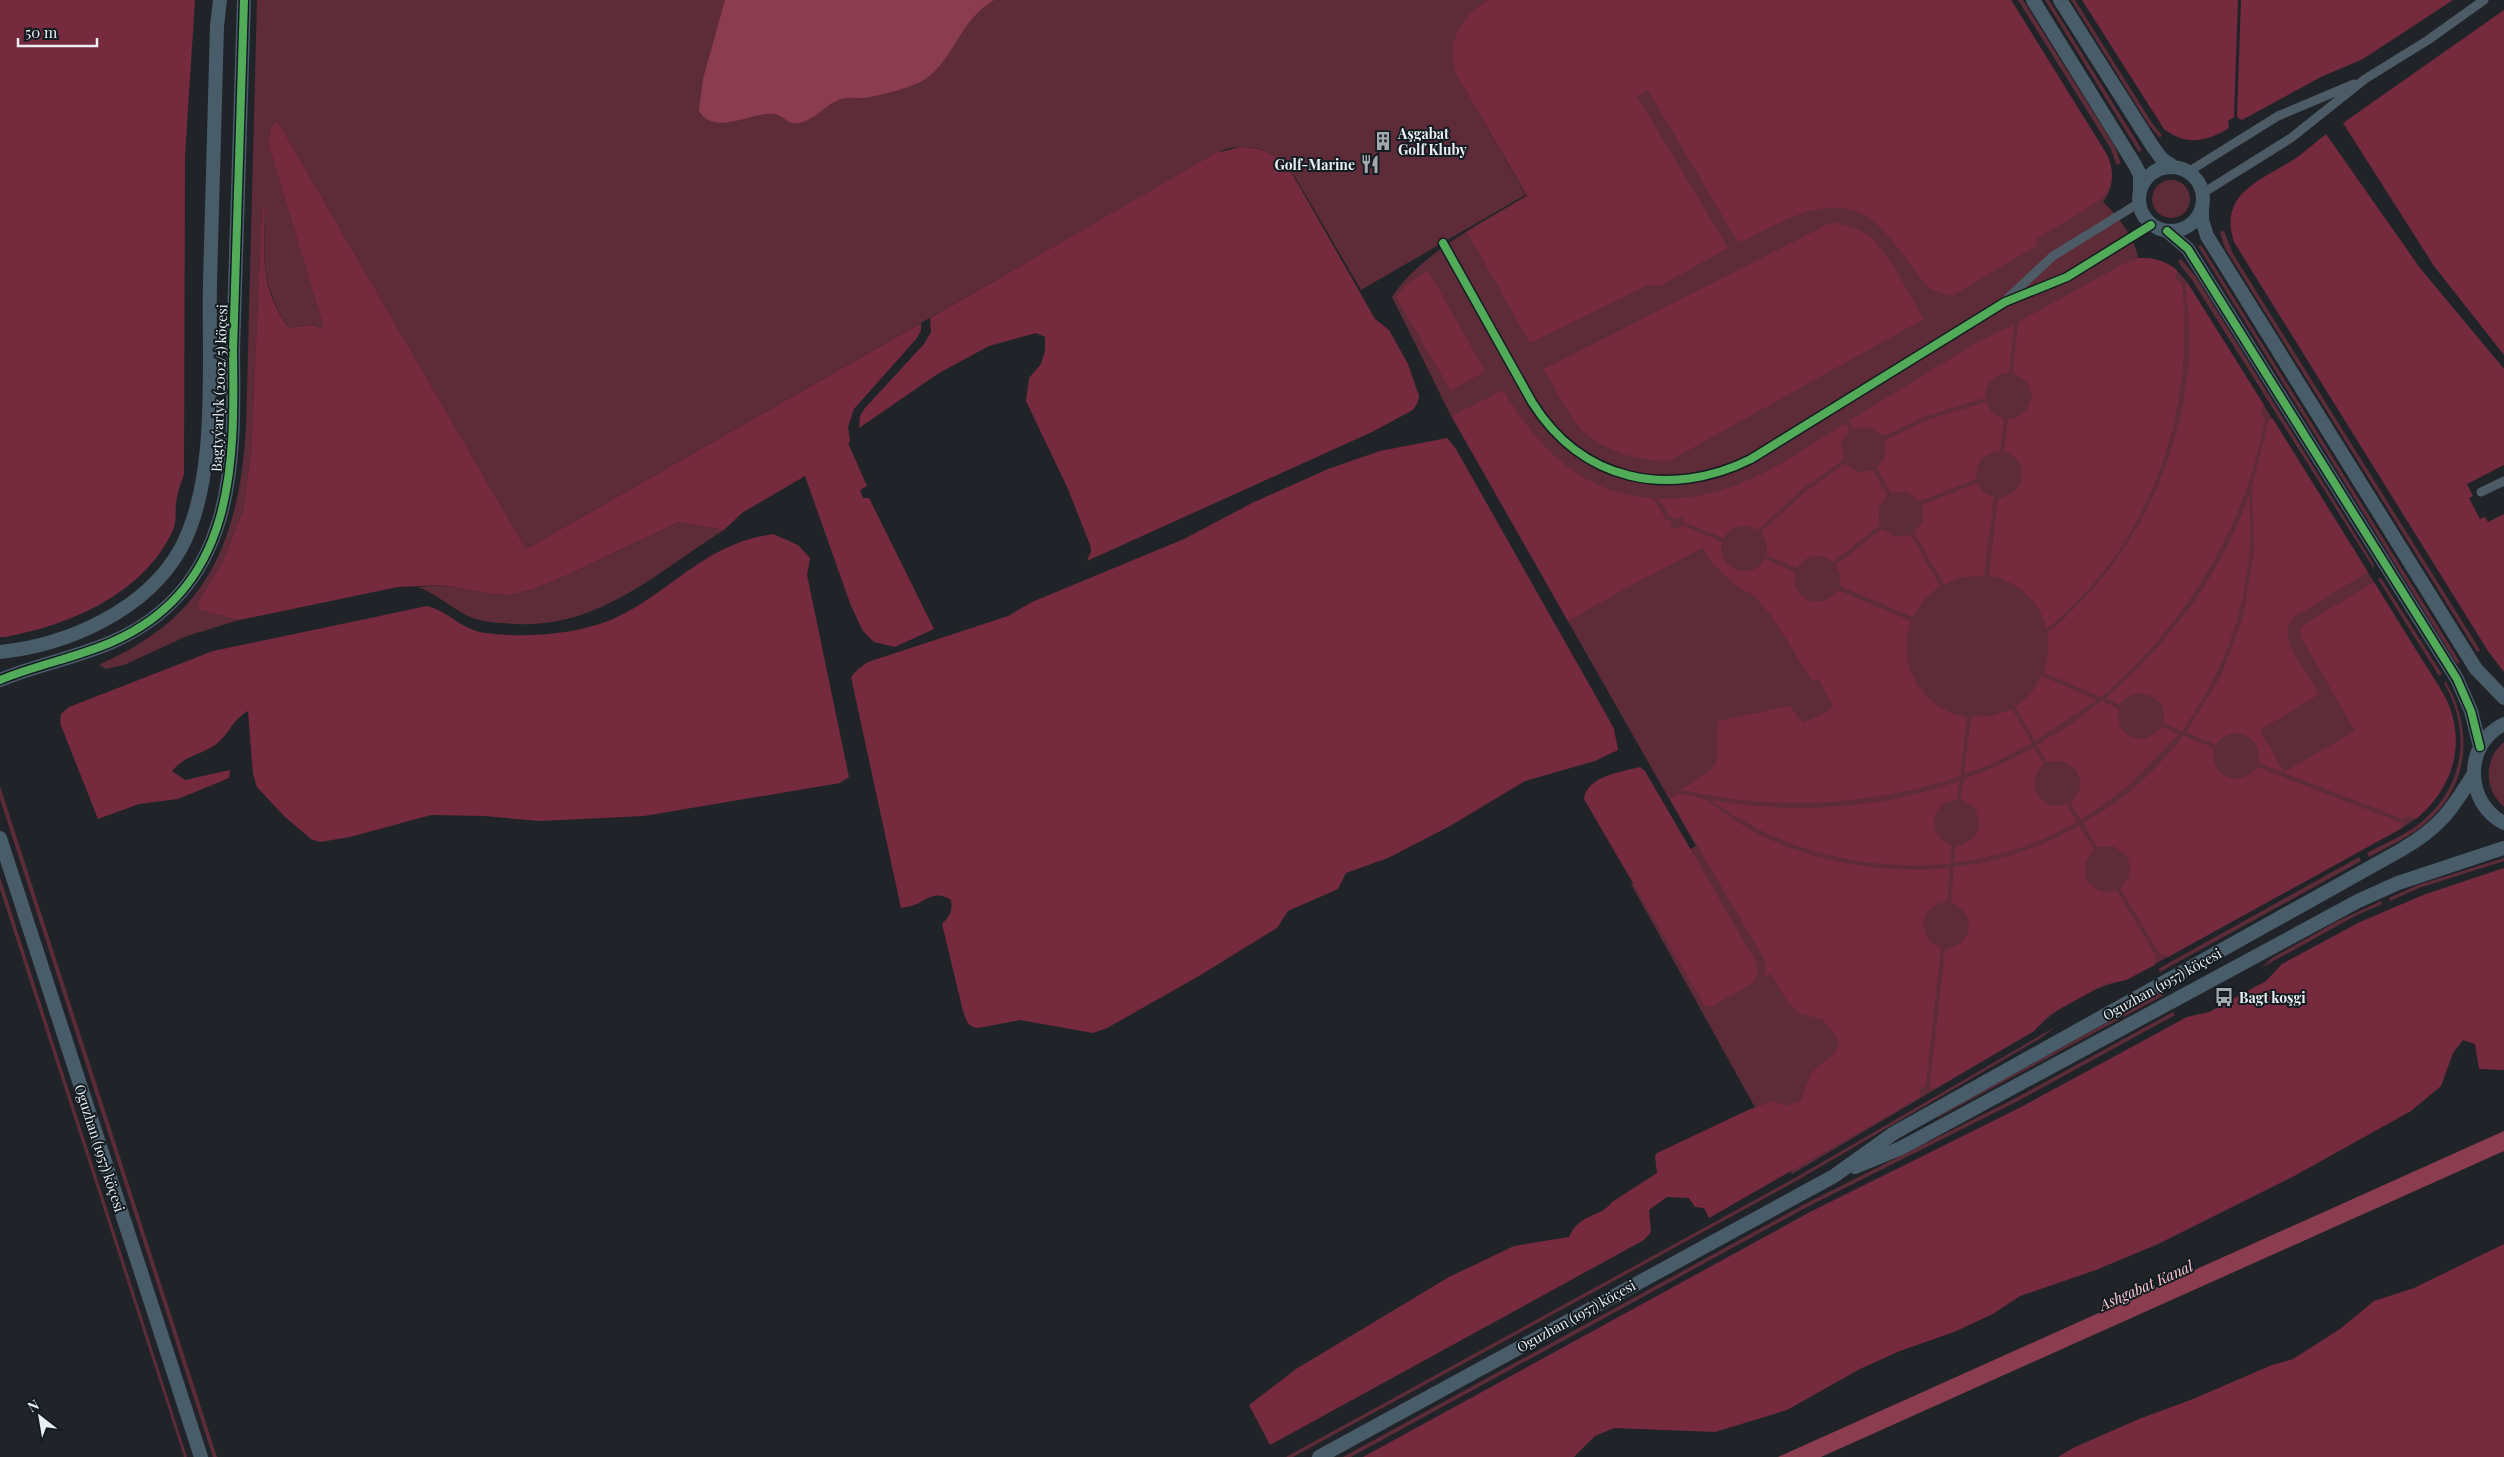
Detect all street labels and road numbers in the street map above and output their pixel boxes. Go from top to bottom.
street label: Bagtyýarlyk (2002/5) köçesi [207,304,231,472]
street label: Oguzhan (1957) köçesi [2099,943,2225,1025]
street label: Oguzhan (1957) köçesi [70,1082,130,1214]
street label: Oguzhan (1957) köçesi [1513,1275,1639,1357]

